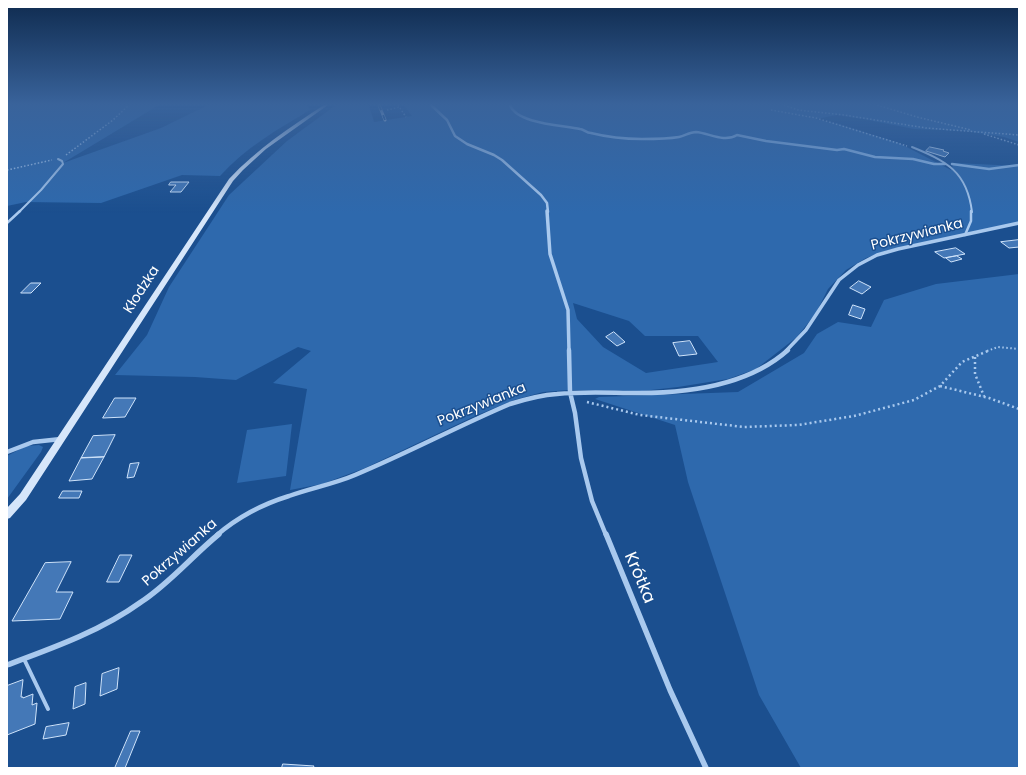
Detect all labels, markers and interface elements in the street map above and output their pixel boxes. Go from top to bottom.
street label: Pokrzywianka [869,216,965,254]
street label: Kłodzka [120,263,164,317]
street label: Pokrzywianka [435,380,529,430]
street label: Pokrzywianka [139,516,221,590]
street label: Krótka [619,549,659,607]

